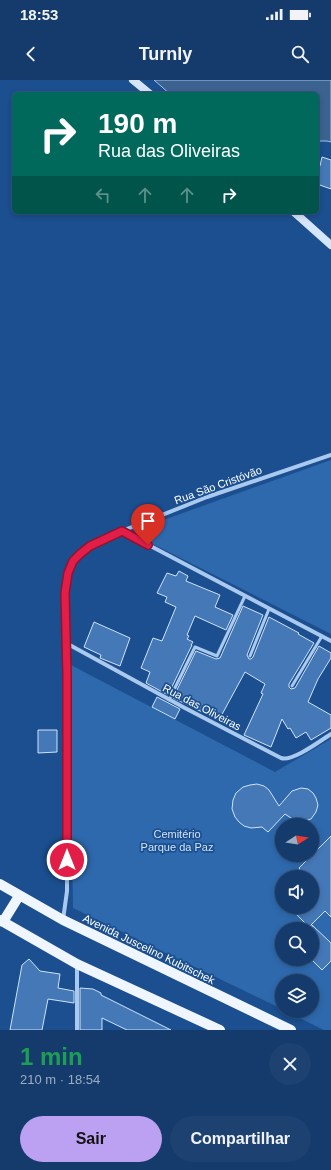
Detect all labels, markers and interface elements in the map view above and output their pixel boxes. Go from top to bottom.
text: 18:53 [20,6,58,23]
icon: back [20,43,42,65]
icon: search [289,43,311,65]
text: Turnly [139,44,192,64]
icon: right [32,108,84,160]
text: 190 m [98,108,177,139]
text: Rua das Oliveiras [98,141,240,161]
icon: left [92,184,114,206]
icon: ahead [134,184,156,206]
icon: ahead [176,184,198,206]
icon: right [218,184,240,206]
street label: Rua São Cristóvão [173,464,263,506]
pin [131,504,165,545]
icon: arrive [137,510,159,532]
street label: Rua das Oliveiras [161,681,244,733]
north arrow [275,818,319,862]
map controls [275,818,319,1018]
park label: Cemitério Parque da Paz [141,828,213,853]
position arrow [46,839,88,881]
button: sound [275,870,319,914]
street label: Avenida Juscelino Kubitschek [81,912,217,986]
button: search [275,922,319,966]
button: layers [275,974,319,1018]
text: 1 min [20,1043,83,1070]
button: close [269,1043,311,1085]
text: 210 m · 18:54 [20,1072,100,1087]
button: Sair [20,1116,162,1162]
button: Compartilhar [170,1116,311,1162]

